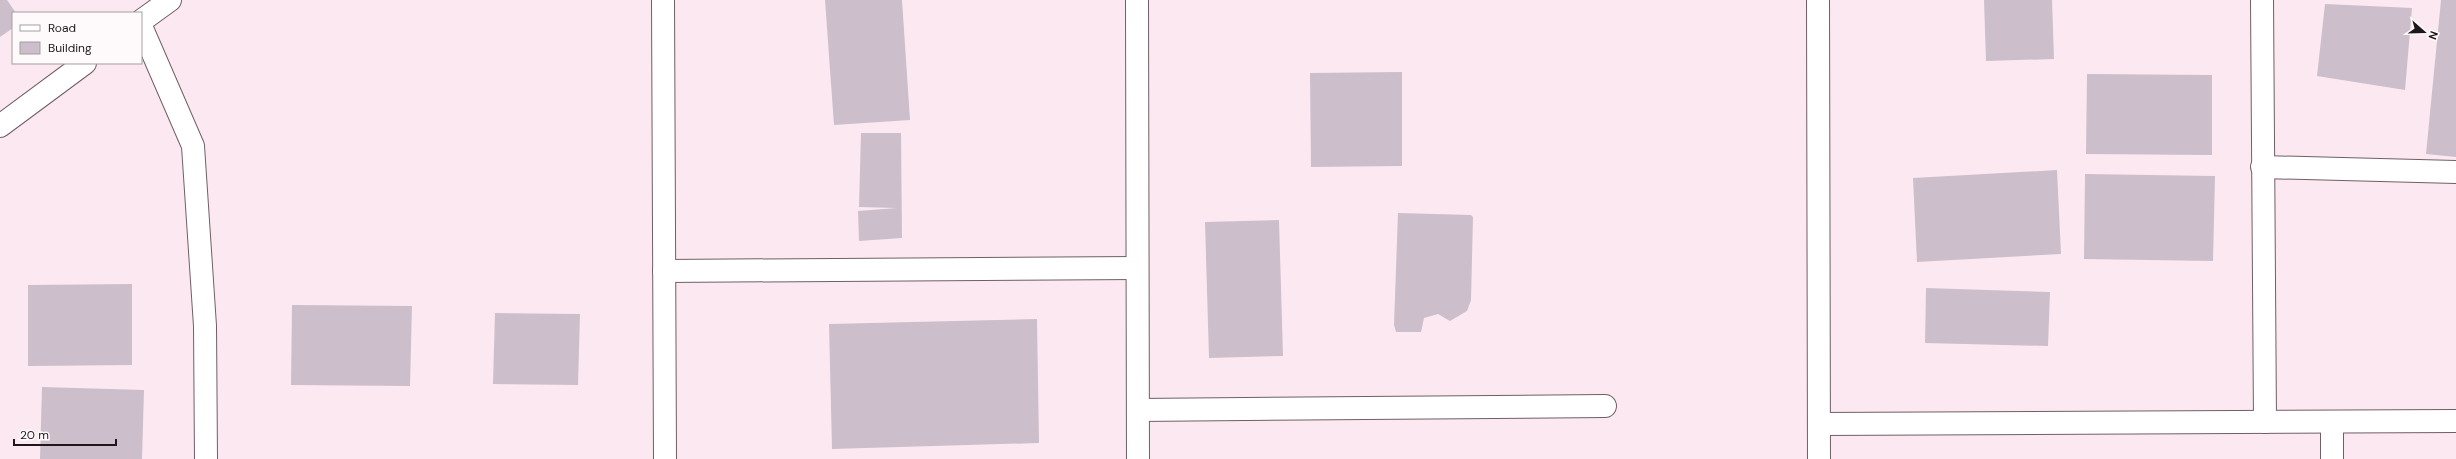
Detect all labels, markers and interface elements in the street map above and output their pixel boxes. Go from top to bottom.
legend [12,12,142,64]
north arrow [2404,12,2444,52]
text: Road [48,20,76,36]
text: N [2425,29,2441,42]
text: Building [48,40,92,56]
scale bar [14,421,116,447]
text: 20 m [20,427,49,443]

